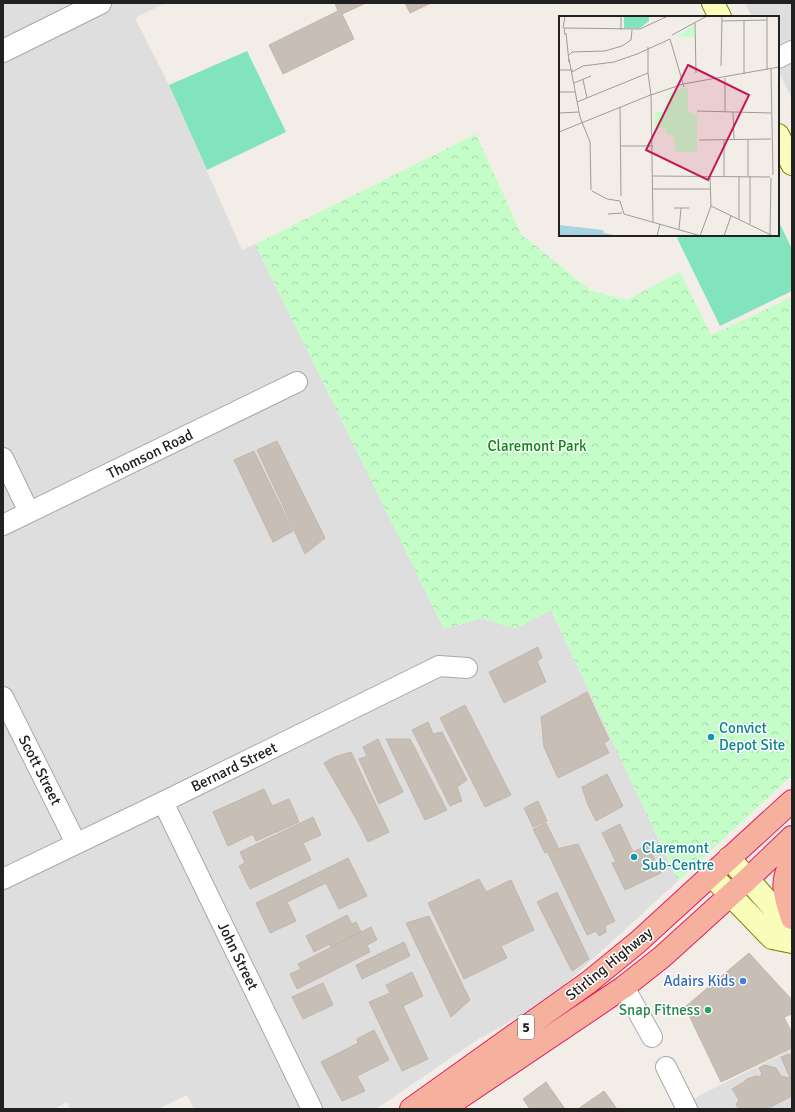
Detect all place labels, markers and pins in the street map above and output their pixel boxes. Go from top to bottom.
place label: Convict Depot Site [719,719,785,754]
marker: Convict Depot Site [706,732,716,742]
place label: Claremont Sub-Centre [642,839,714,874]
marker: Claremont Sub-Centre [629,852,639,862]
place label: Adairs Kids [663,972,735,990]
marker: Adairs Kids [738,976,748,986]
place label: Snap Fitness [619,1001,700,1019]
marker: Snap Fitness [703,1005,713,1015]

